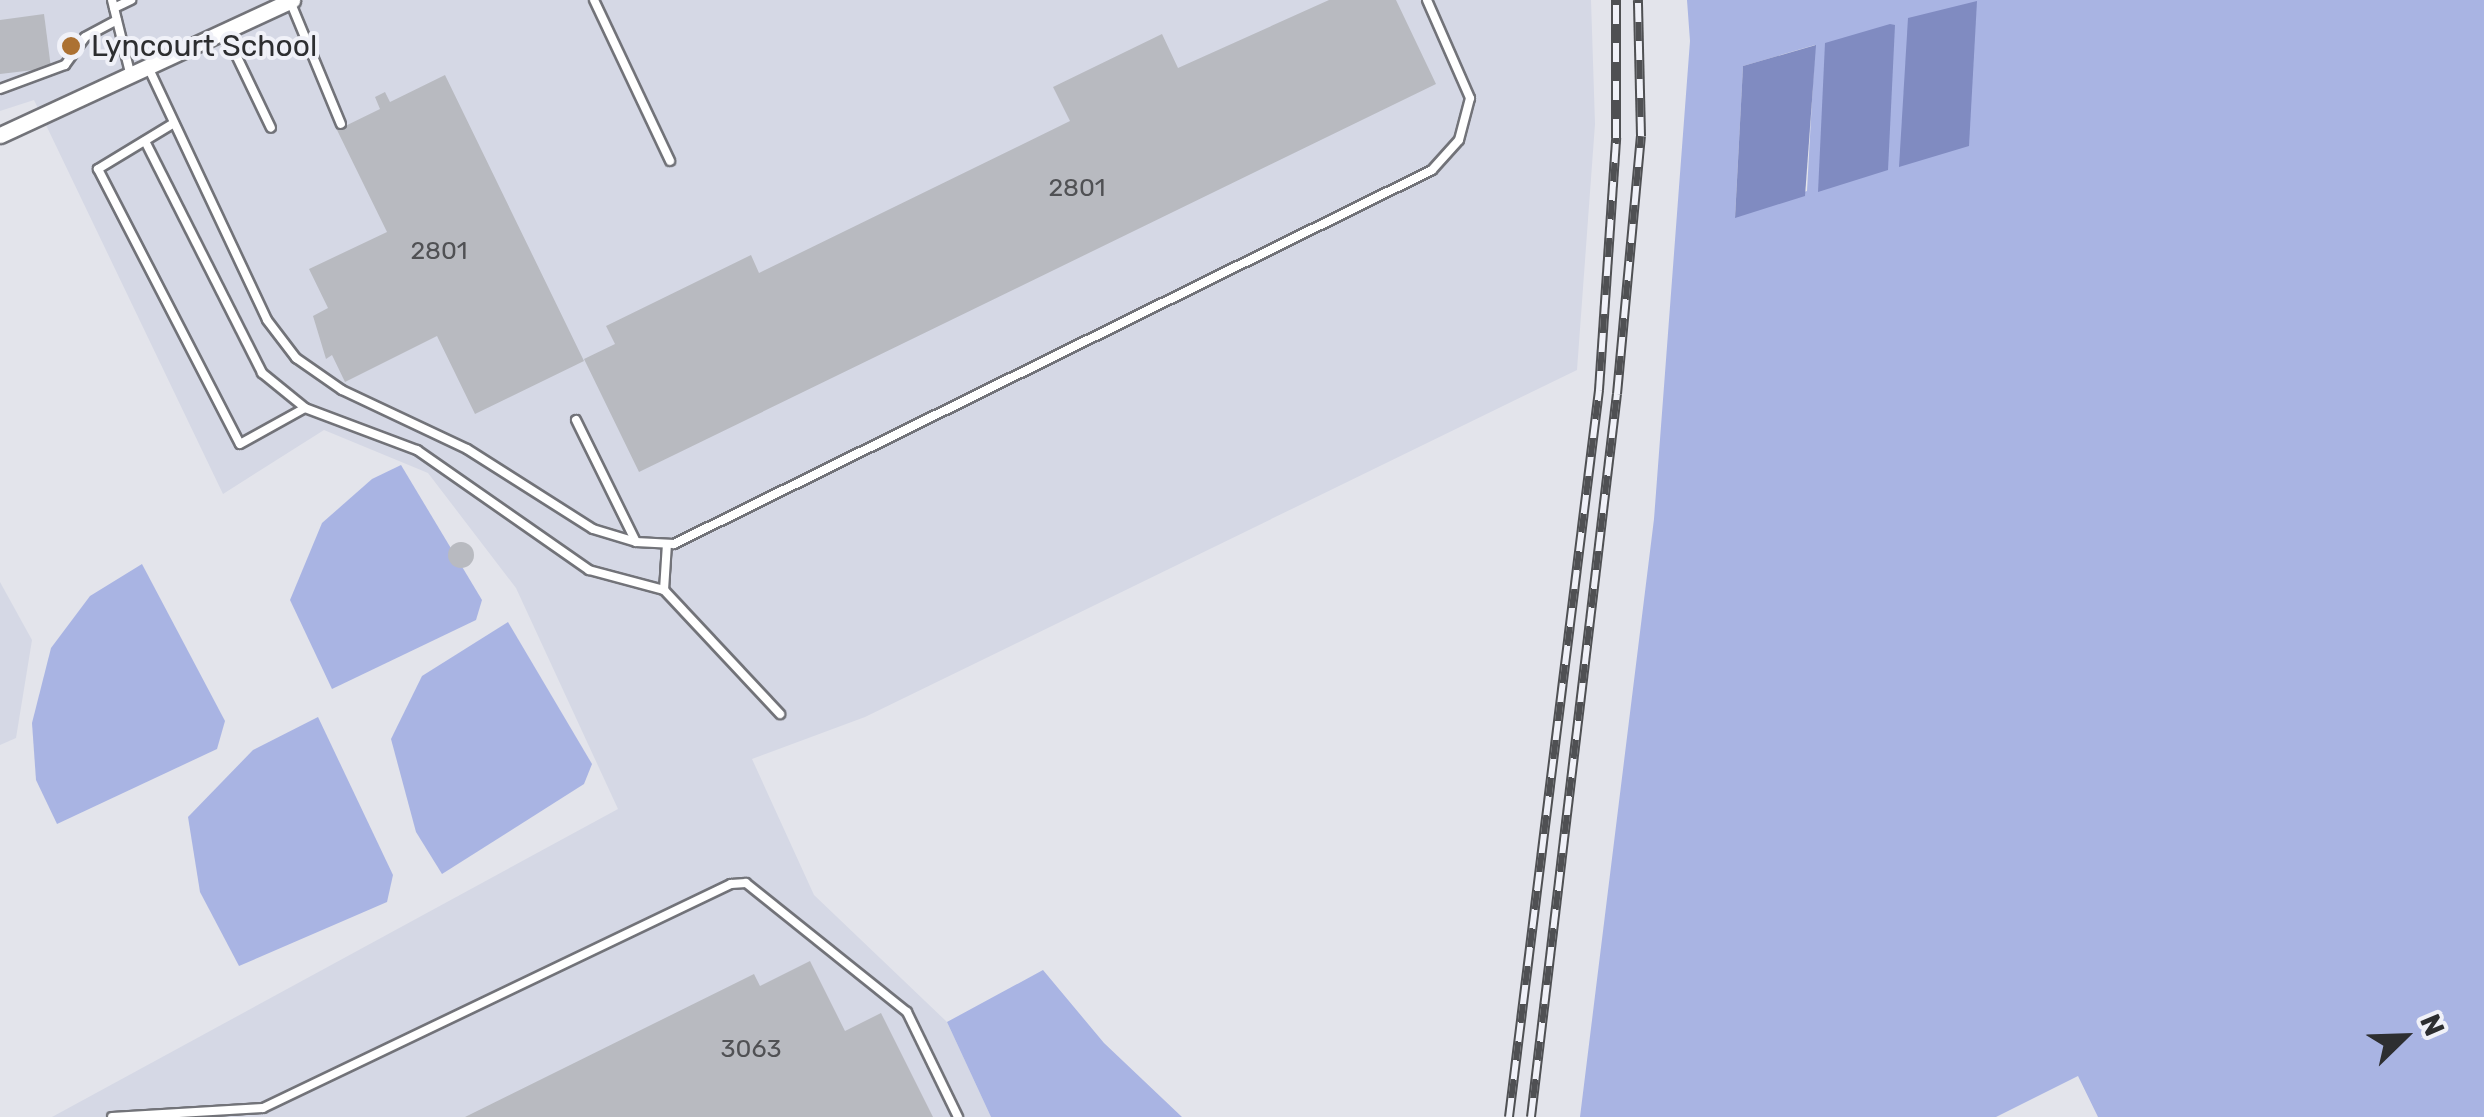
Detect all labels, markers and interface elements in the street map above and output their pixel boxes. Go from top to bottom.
place label: Lyncourt School [91,28,317,64]
marker: Lyncourt School [60,35,82,57]
house number: 2801 [1048,173,1106,203]
house number: 2801 [410,236,468,266]
north arrow [2354,987,2454,1087]
text: N [2413,1009,2451,1041]
house number: 3063 [721,1034,781,1064]

